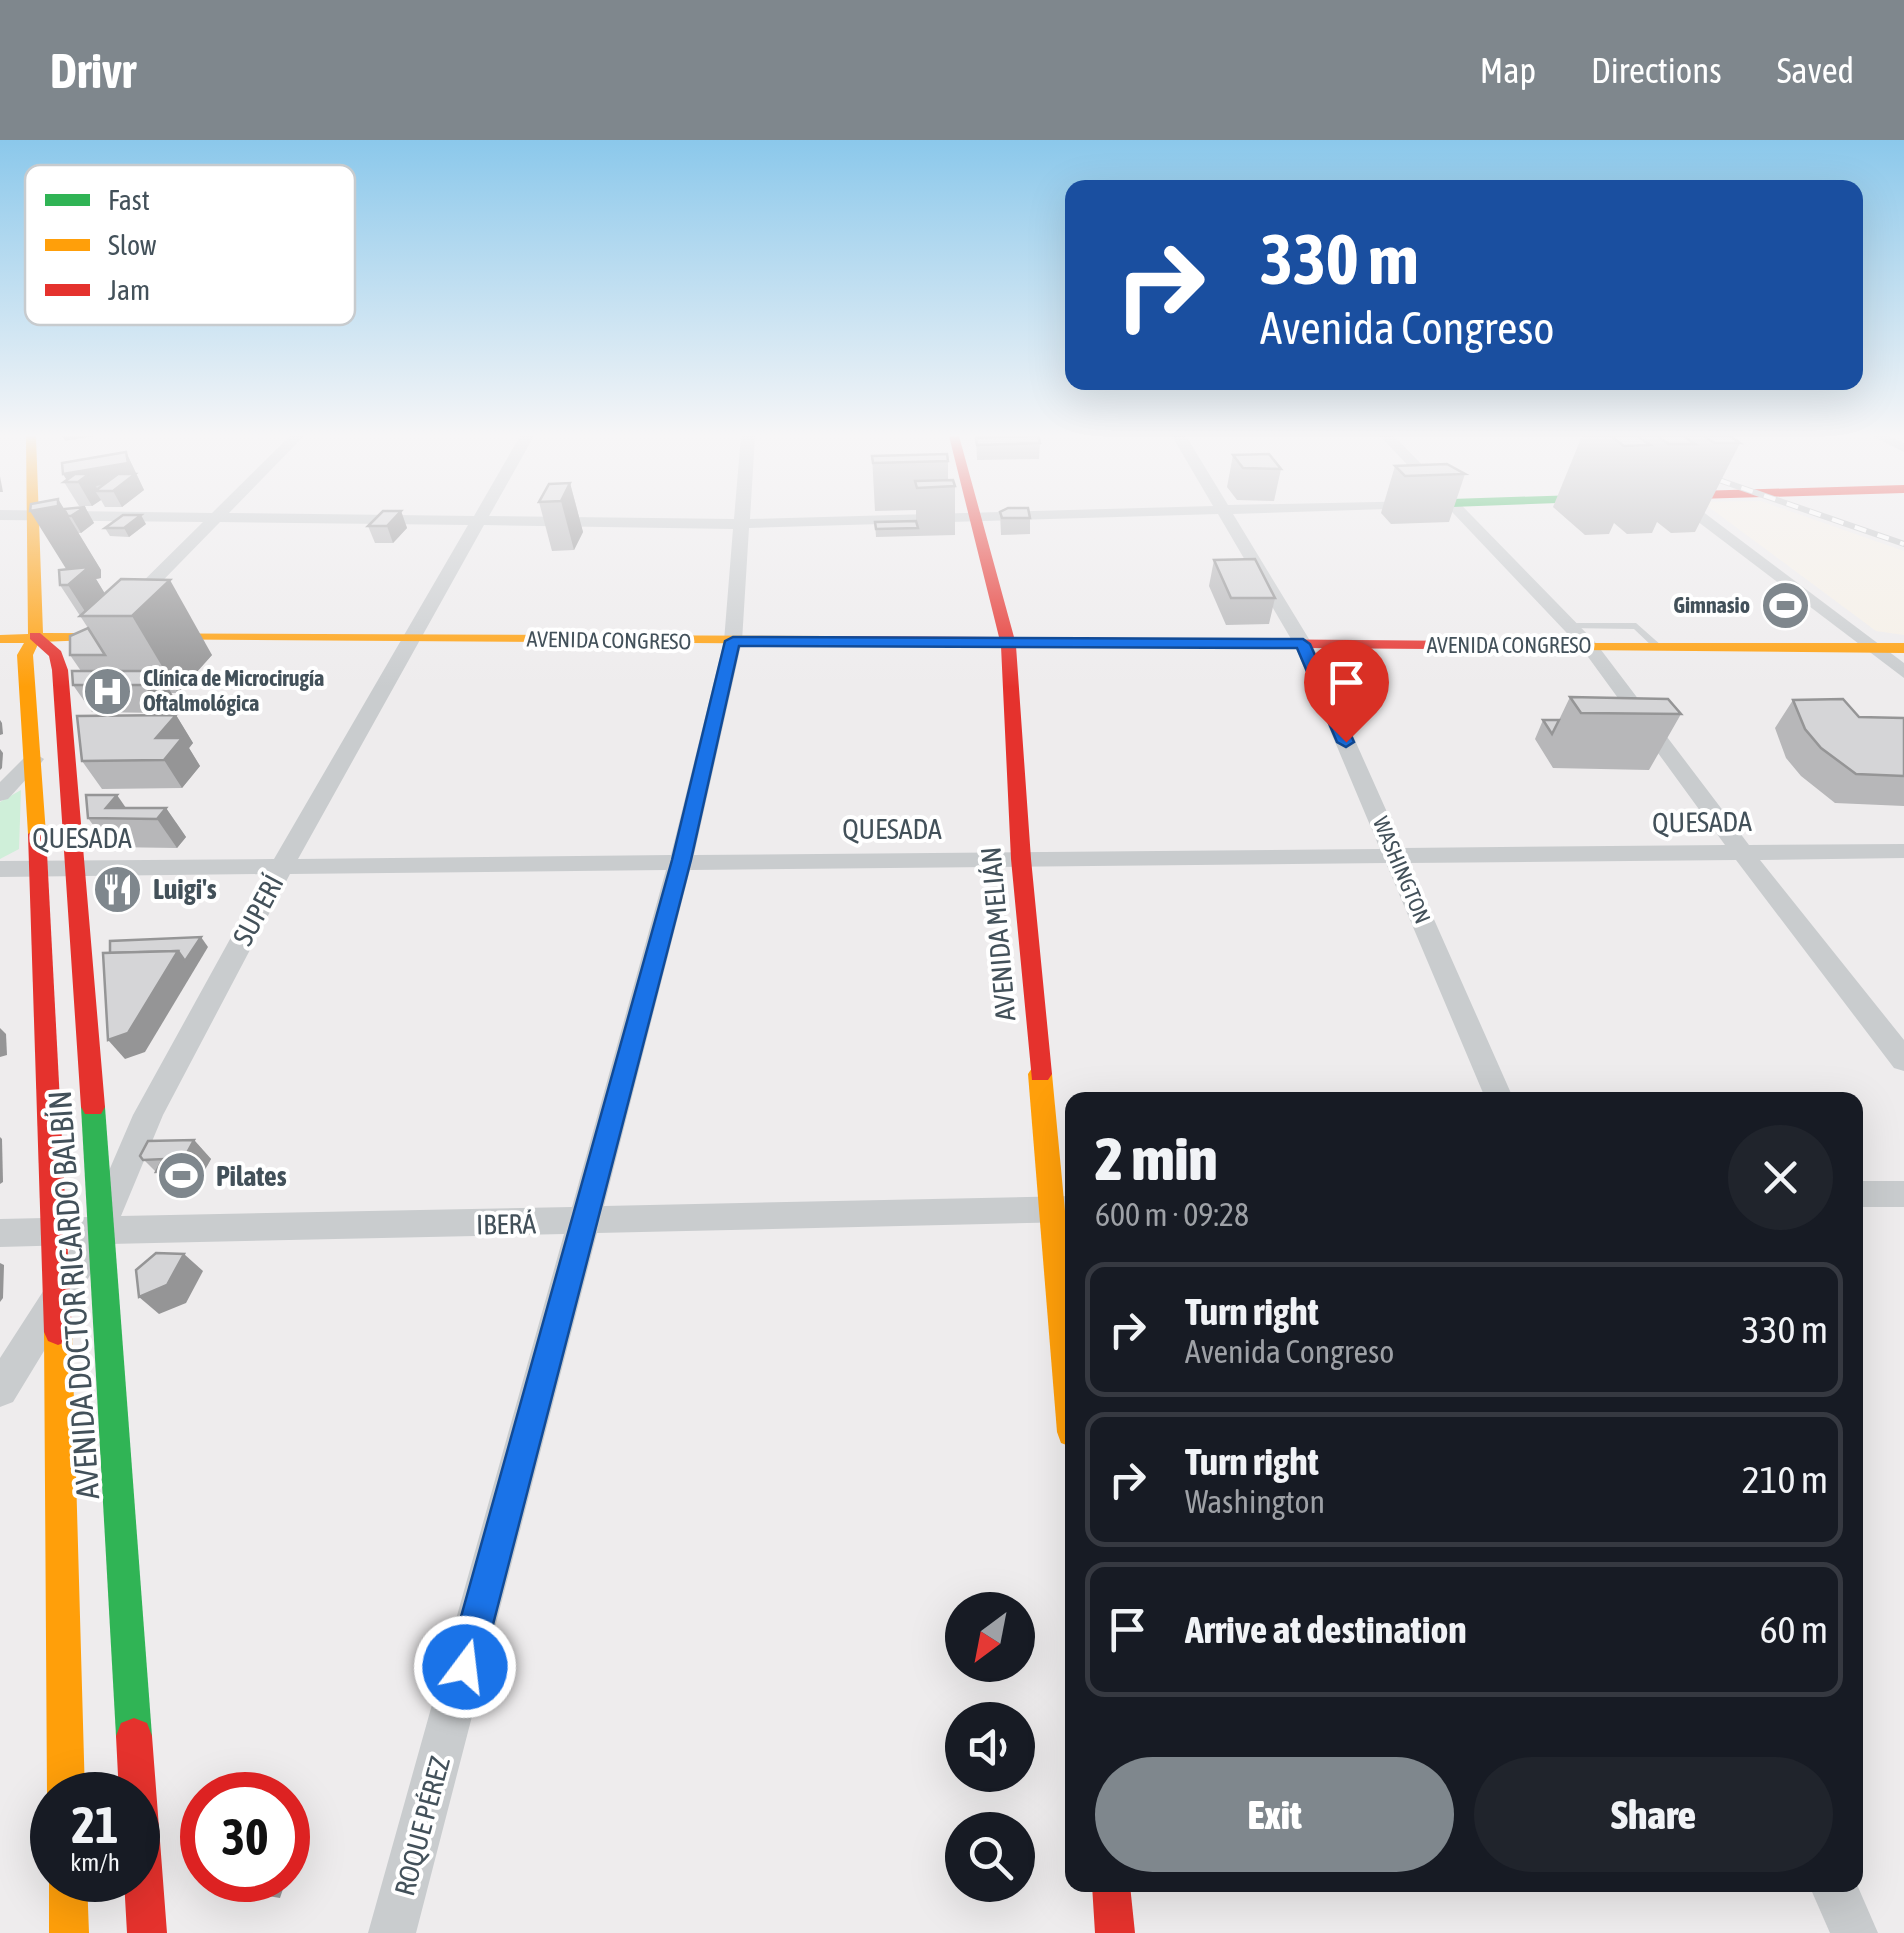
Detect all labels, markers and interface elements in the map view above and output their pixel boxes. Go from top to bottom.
text: Drivr [50,43,136,98]
text: Map [1480,50,1536,90]
text: Directions [1591,50,1722,90]
text: Saved [1777,50,1854,90]
legend [25,165,355,325]
text: Fast [108,184,150,216]
text: 330 m [1260,219,1419,299]
icon: right [1095,220,1225,350]
text: Slow [108,229,157,261]
text: Jam [108,274,150,306]
text: Avenida Congreso [1260,302,1554,354]
sports icon: Gimnasio [1759,579,1811,631]
place label: Gimnasio [1673,592,1750,618]
street label: AVENIDA CONGRESO [526,626,692,654]
street label: AVENIDA CONGRESO [1427,632,1591,658]
pin [1304,640,1389,743]
icon: arrive [1319,655,1374,710]
hospital icon: Clínica de Microcirugía Oftalmológica [82,665,134,717]
place label: Clínica de Microcirugía Oftalmológica [143,665,324,716]
street label: QUESADA [1652,805,1752,839]
street label: QUESADA [842,813,942,845]
street label: WASHINGTON [1368,813,1436,927]
street label: QUESADA [32,822,132,854]
street label: AVENIDA MELIÁN [974,846,1022,1022]
restaurant icon: Luigi's [92,863,144,915]
street label: SUPERÍ [226,869,290,951]
place label: Luigi's [153,873,217,905]
street label: AVENIDA DOCTOR RICARDO BALBÍN [41,1089,106,1501]
text: 2 min [1095,1124,1218,1193]
button: close [1728,1125,1833,1230]
sports icon: Pilates [155,1150,207,1202]
place label: Pilates [216,1160,287,1192]
text: 600 m · 09:28 [1095,1196,1249,1233]
street label: IBERÁ [476,1207,537,1241]
text: Turn right [1185,1290,1319,1333]
icon: right [1100,1302,1155,1357]
text: 330 m [1742,1308,1828,1351]
text: Avenida Congreso [1185,1333,1394,1370]
text: Turn right [1185,1440,1319,1483]
icon: right [1100,1452,1155,1507]
text: 210 m [1742,1458,1828,1501]
text: Washington [1185,1483,1325,1520]
north arrow [945,1592,1035,1682]
map controls [945,1592,1035,1902]
icon: arrive [1100,1602,1155,1657]
text: Arrive at destination [1185,1608,1467,1651]
text: 60 m [1760,1608,1828,1651]
position arrow [413,1615,517,1719]
button: sound [945,1702,1035,1792]
street label: ROQUE PÉREZ [388,1753,456,1899]
button: Exit [1095,1757,1454,1872]
button: Share [1474,1757,1833,1872]
speed limit sign: 30 [180,1772,310,1902]
text: 21 [71,1796,118,1854]
button: search [945,1812,1035,1902]
text: km/h [70,1848,120,1876]

